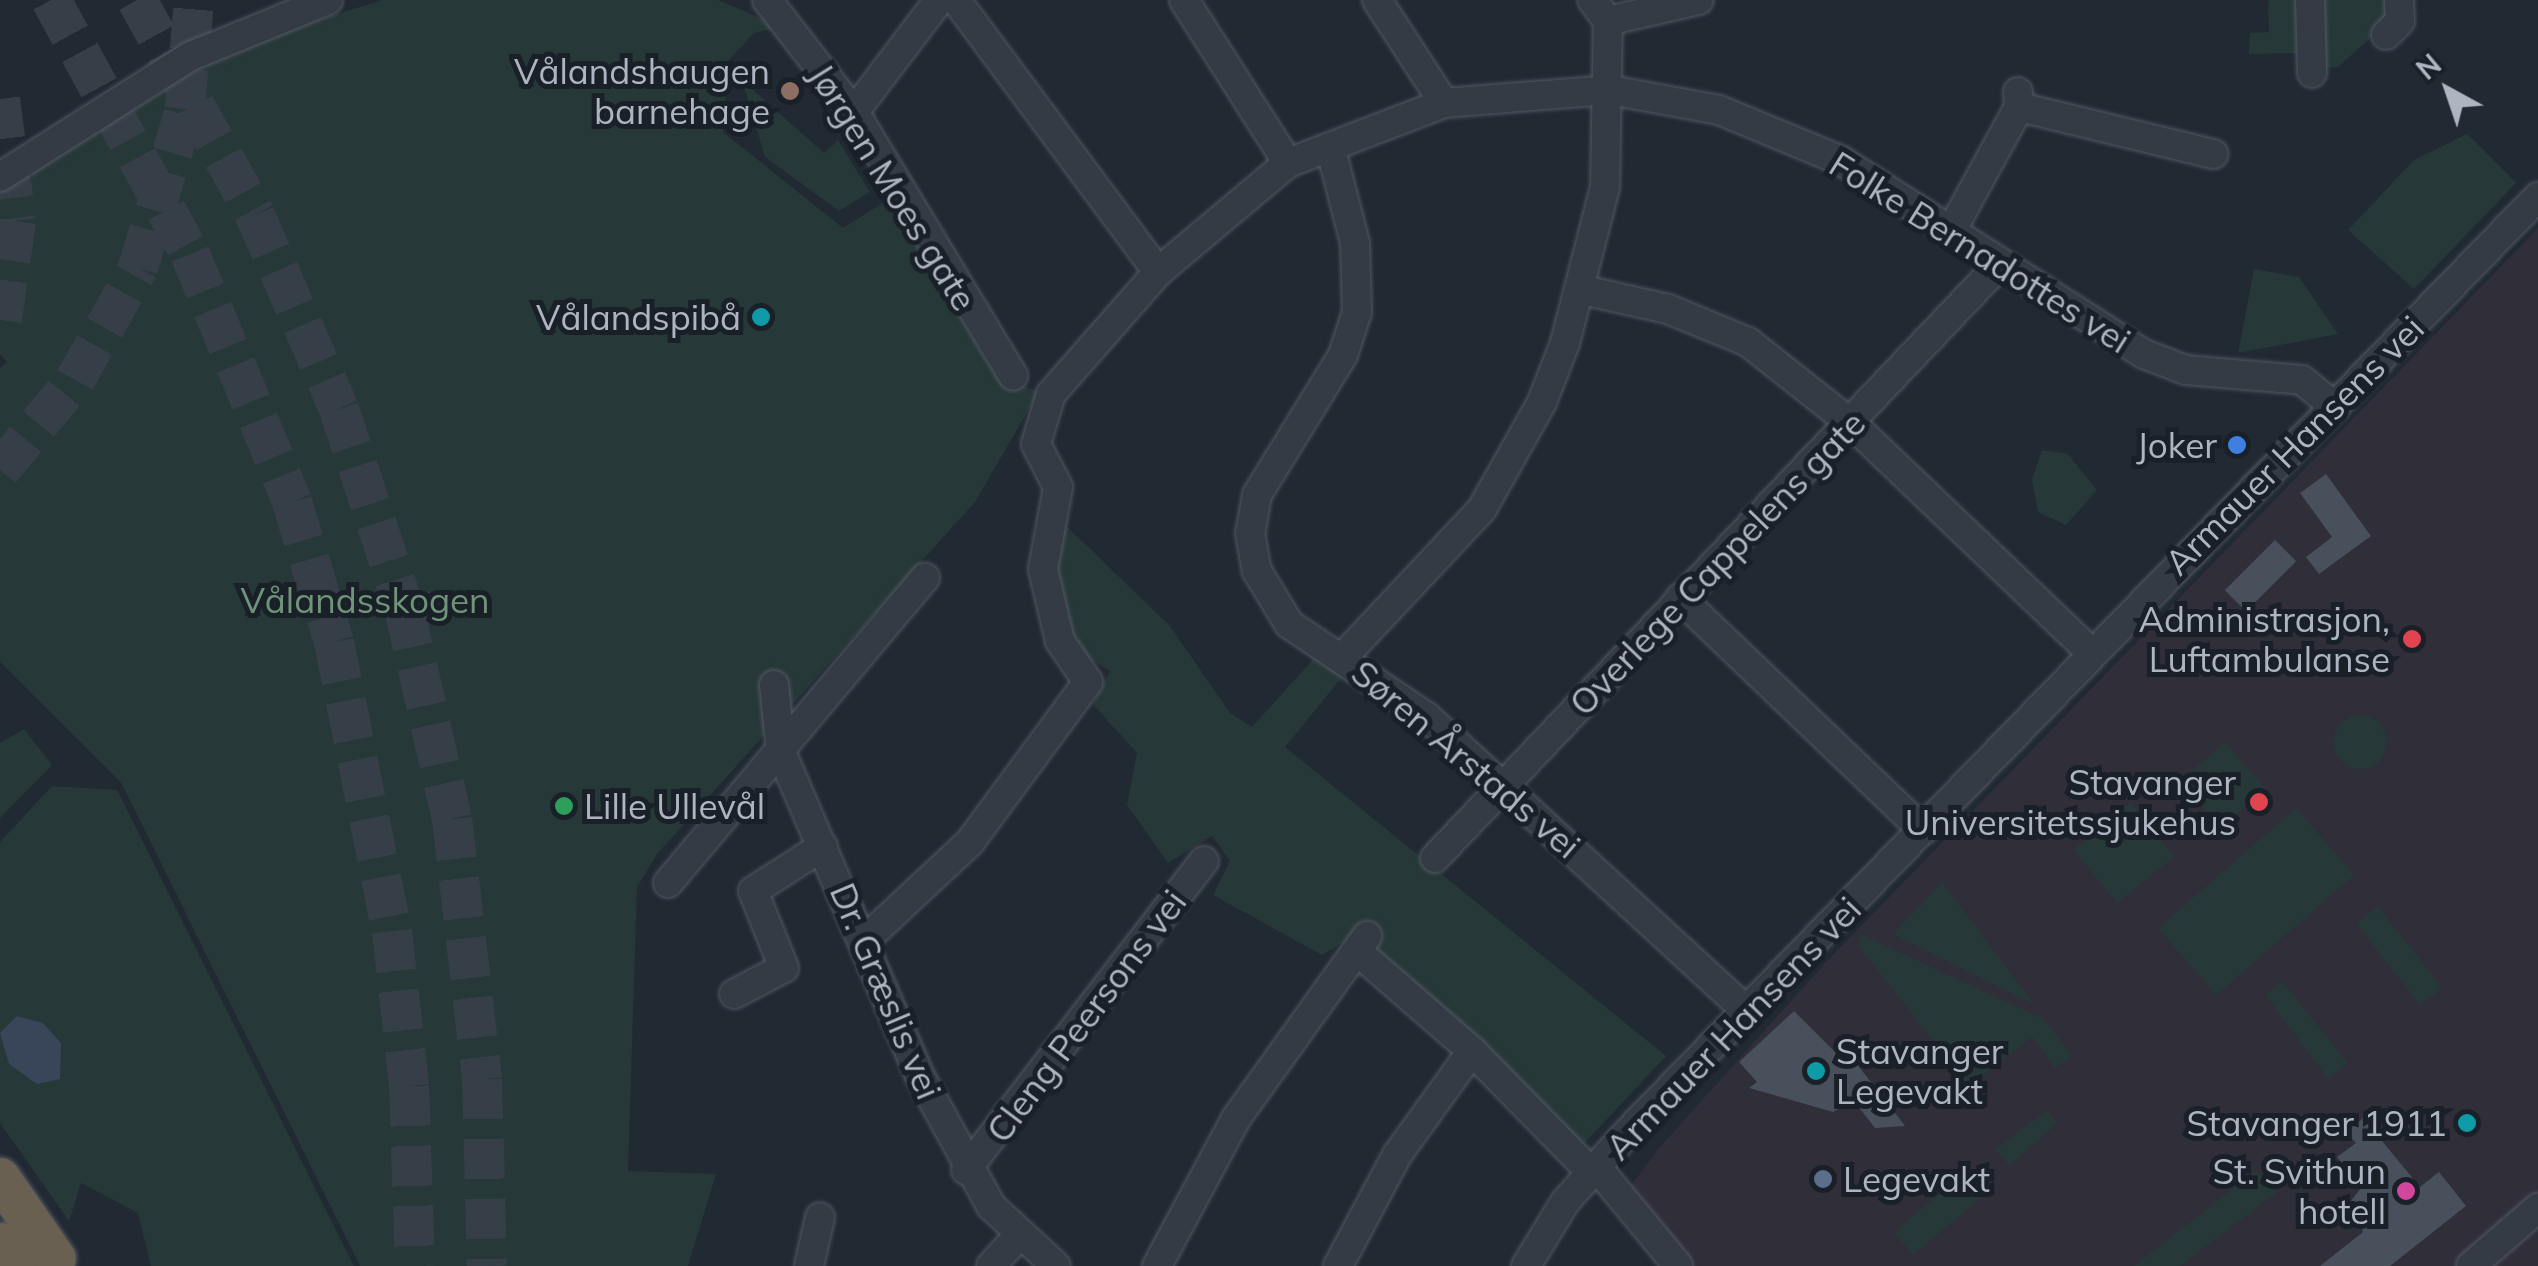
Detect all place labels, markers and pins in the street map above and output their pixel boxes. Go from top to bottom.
place label: Vålandshaugen barnehage [514,50,770,132]
marker: Vålandshaugen barnehage [779,80,801,102]
place label: Vålandspibå [536,296,741,338]
marker: Vålandspibå [750,306,772,328]
place label: Joker [2136,424,2217,466]
marker: Joker [2226,434,2248,456]
place label: Administrasjon, Luftambulanse [2138,598,2390,680]
marker: Administrasjon, Luftambulanse [2399,626,2425,652]
place label: Stavanger Universitetssjukehus [1905,761,2236,843]
place label: Lille Ullevål [584,785,765,827]
marker: Stavanger Universitetssjukehus [2246,789,2272,815]
marker: Lille Ullevål [553,795,575,817]
place label: Stavanger Legevakt [1836,1030,2003,1112]
marker: Stavanger Legevakt [1805,1060,1827,1082]
place label: Stavanger 1911 [2186,1102,2447,1144]
marker: Stavanger 1911 [2456,1112,2478,1134]
place label: St. Svithun hotell [2212,1150,2386,1232]
place label: Legevakt [1843,1158,1990,1200]
marker: Legevakt [1812,1168,1834,1190]
marker: St. Svithun hotell [2395,1180,2417,1202]

